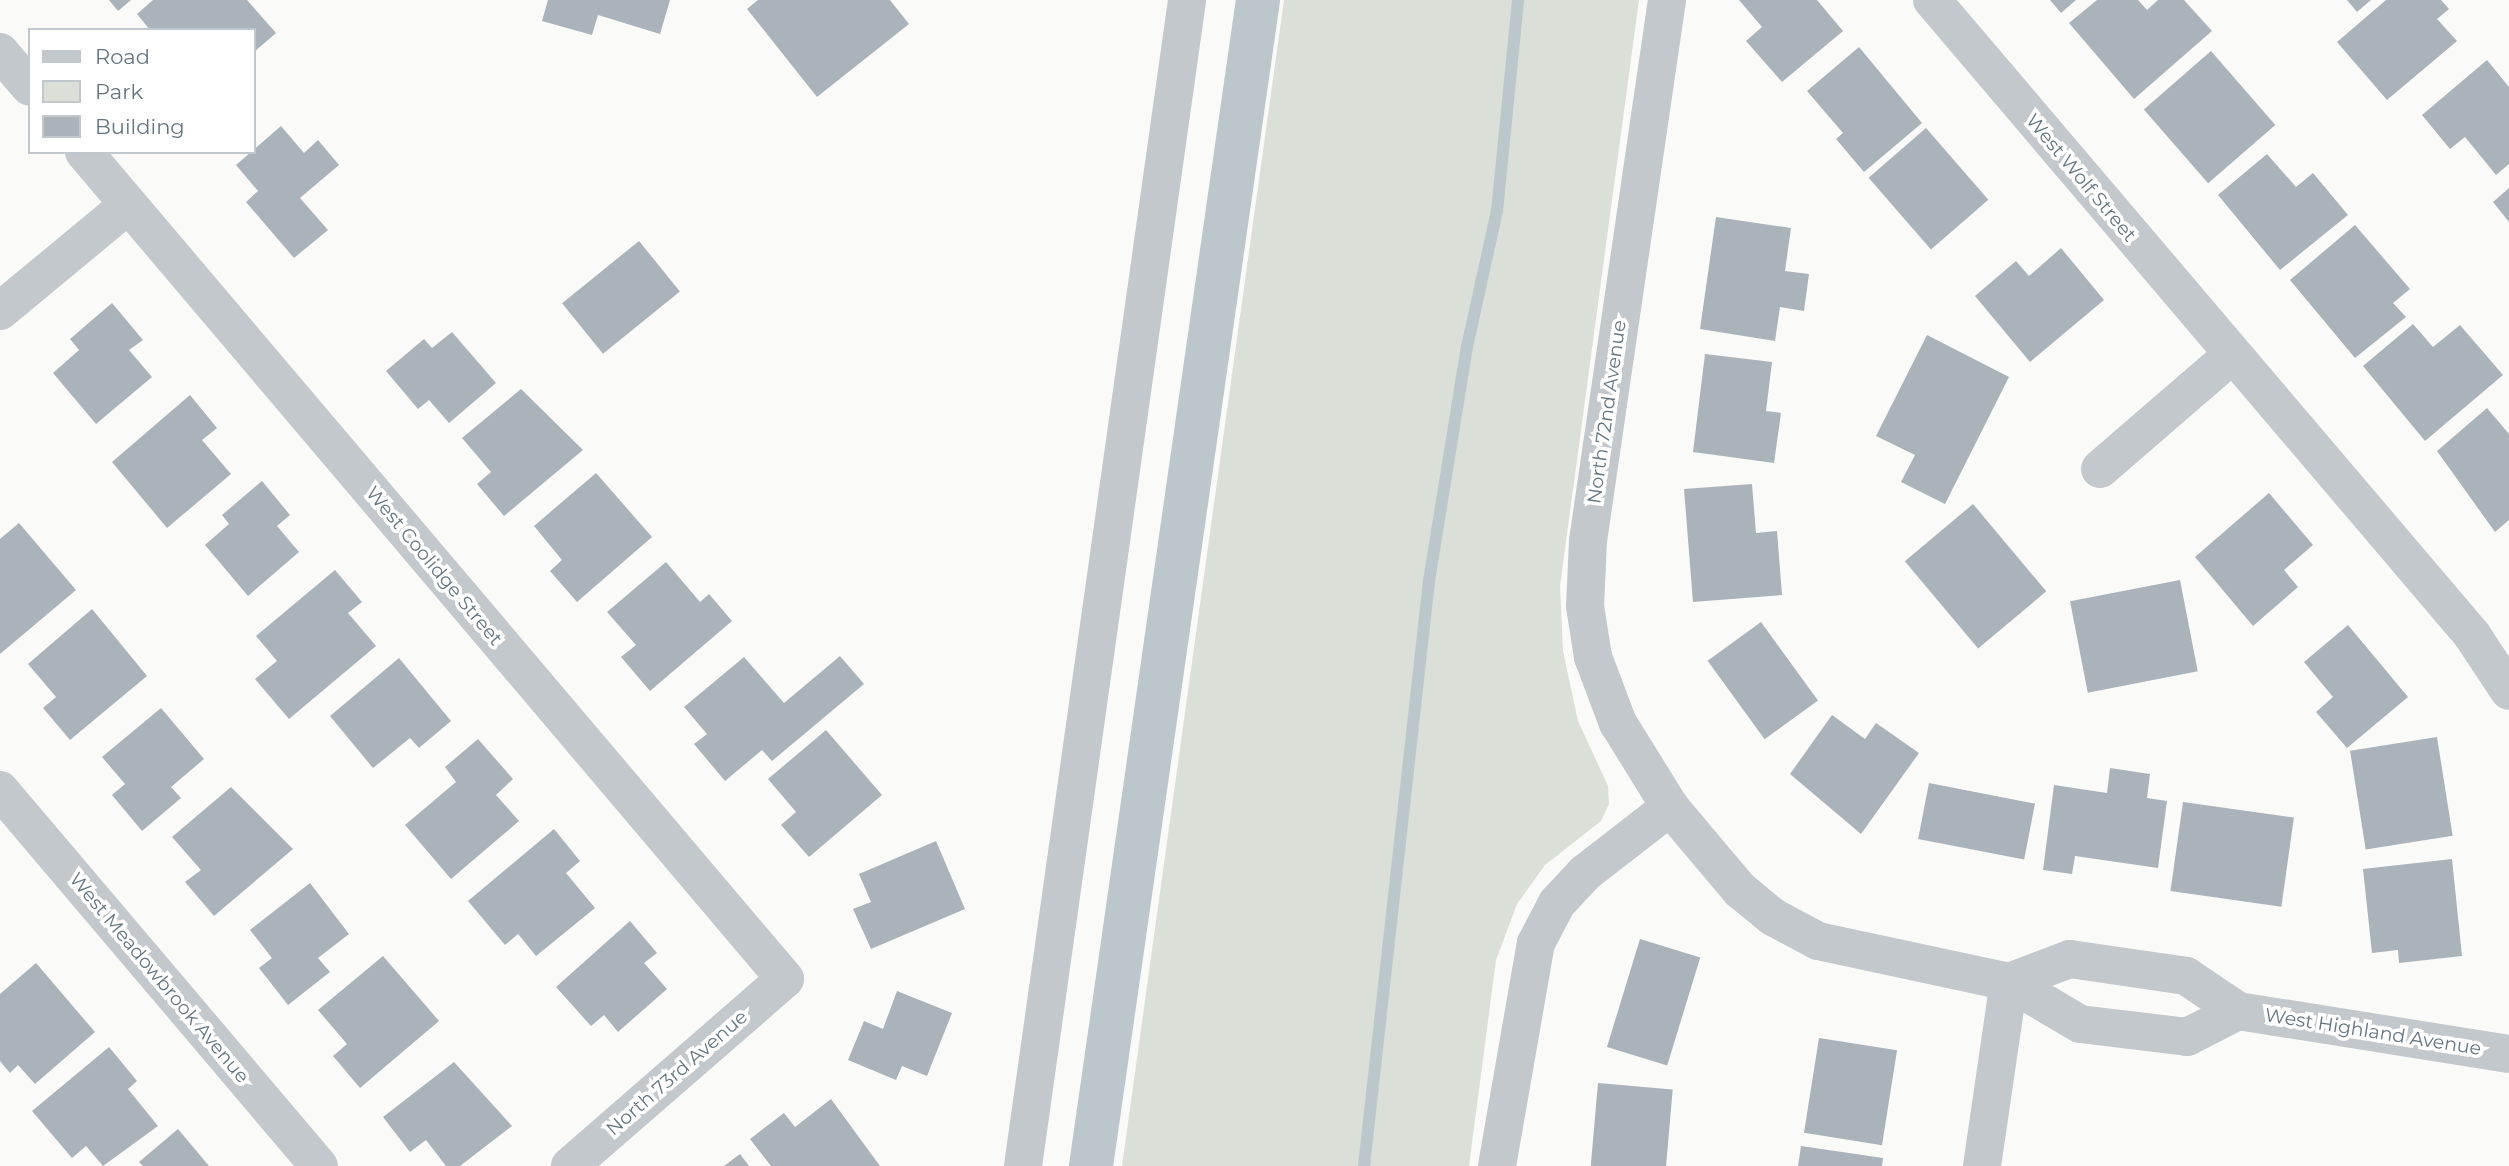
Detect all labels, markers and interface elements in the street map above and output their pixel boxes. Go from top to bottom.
legend [28,28,256,154]
text: Road [95,44,150,69]
text: Park [95,79,143,104]
street label: West Wolf Street [2021,110,2141,246]
text: Building [95,114,185,139]
street label: North 72nd Avenue [1583,319,1631,505]
street label: West Coolidge Street [361,482,507,650]
street label: West Meadowbrook Avenue [64,868,254,1088]
street label: West Highland Avenue [2263,1004,2483,1060]
street label: North 73rd Avenue [602,1006,752,1140]

